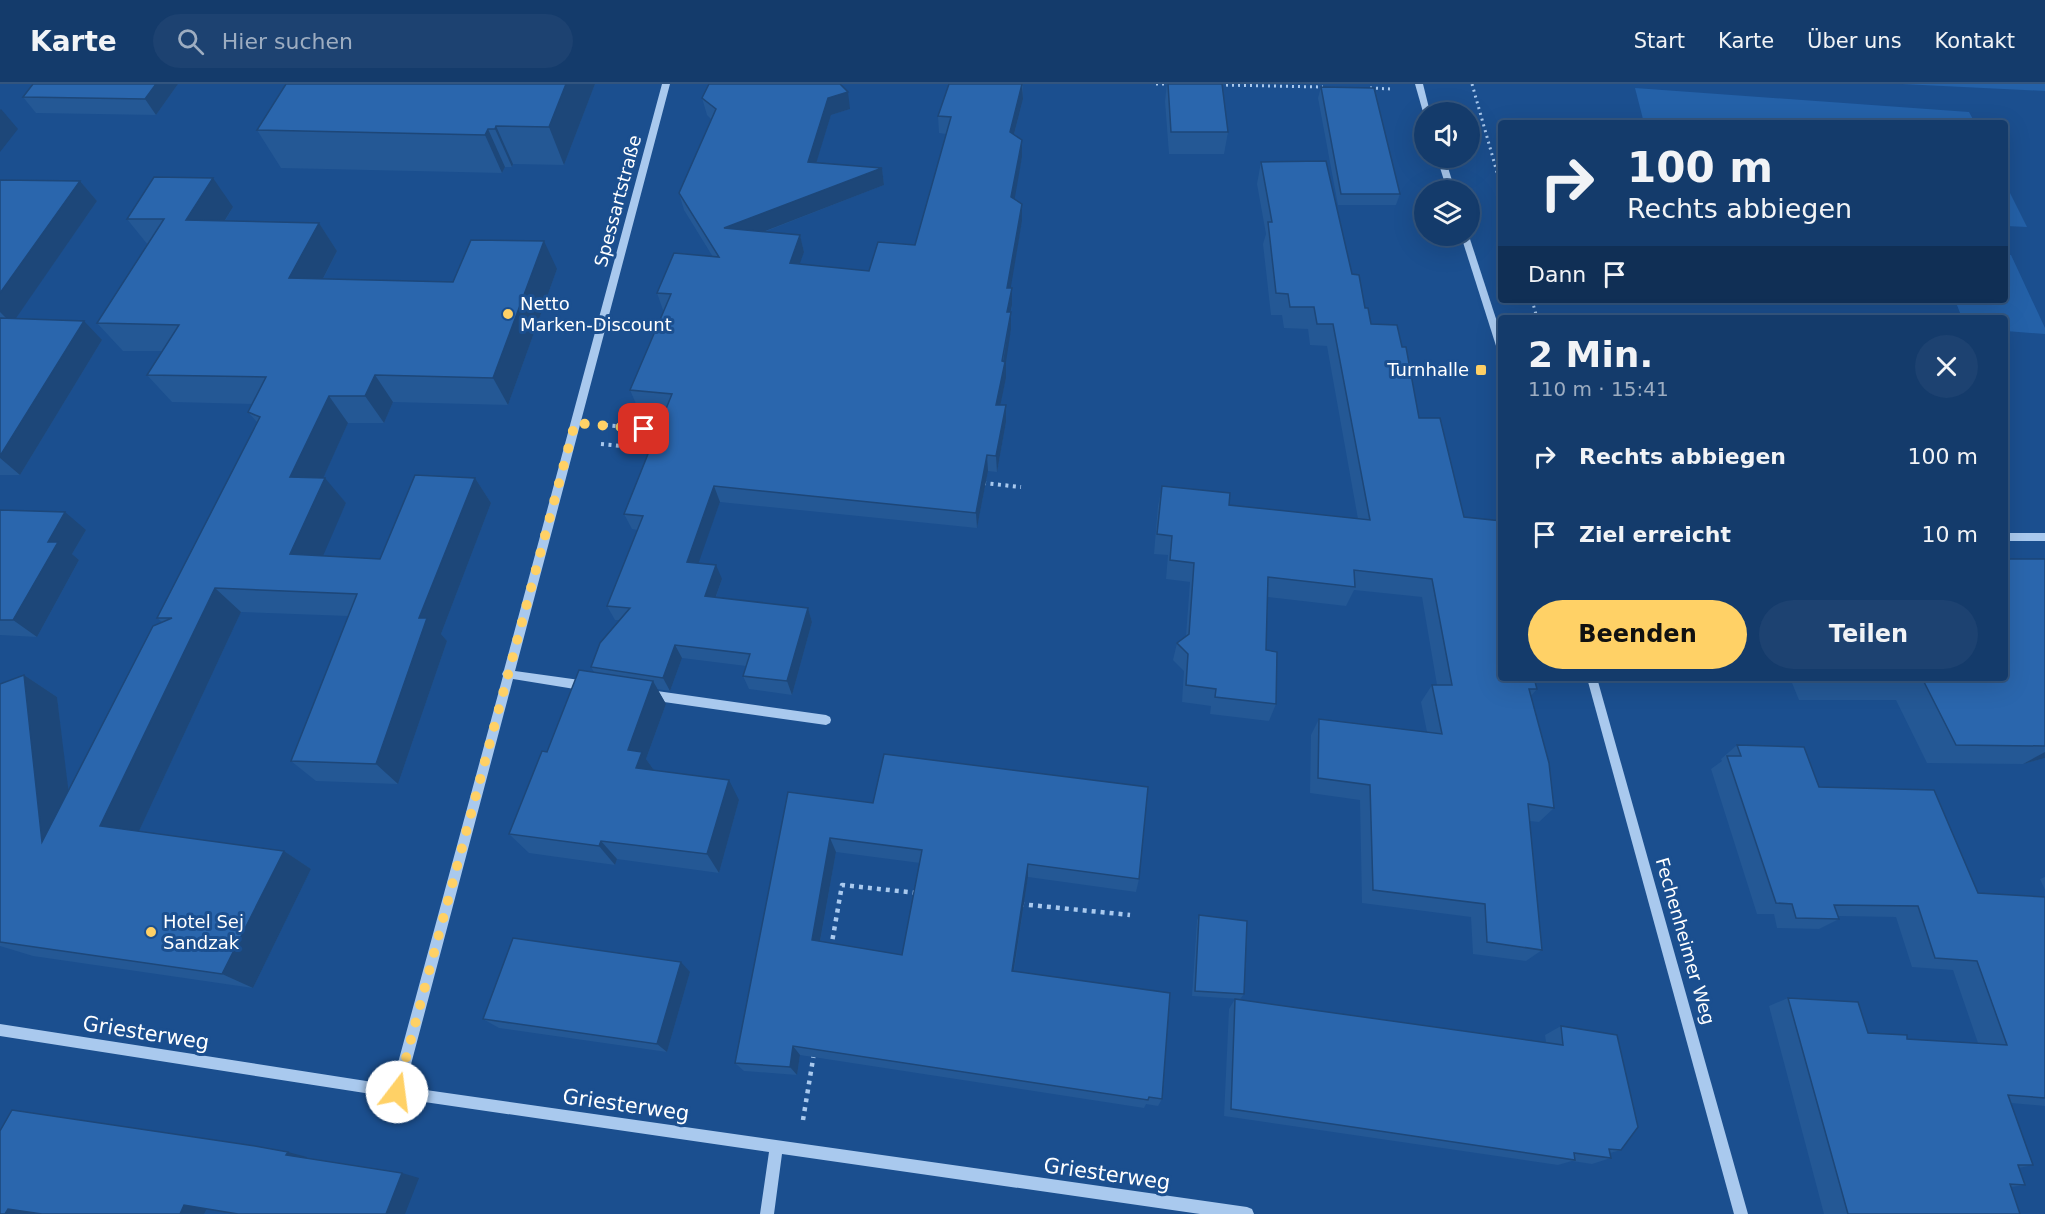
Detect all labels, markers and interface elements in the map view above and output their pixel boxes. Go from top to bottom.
search box [153,14,573,68]
text: Karte [30,25,117,58]
icon: search [174,25,207,58]
text: Hier suchen [222,29,353,54]
text: Start [1634,29,1685,53]
text: Karte [1718,29,1774,53]
text: Über uns [1807,29,1902,53]
text: Kontakt [1935,29,2015,53]
map controls [1414,102,1480,246]
button: sound [1414,102,1480,168]
street label: Spessartstraße [590,133,645,269]
text: 100 m [1627,143,1773,192]
icon: right [1528,144,1606,222]
button: layers [1414,180,1480,246]
text: Rechts abbiegen [1627,193,1852,224]
icon: arrive [1598,258,1631,291]
text: Dann [1528,262,1586,287]
place label: Netto Marken-Discount [520,293,672,335]
marker: Netto Marken-Discount [501,307,515,321]
text: 2 Min. [1528,334,1653,375]
button: close [1915,335,1978,398]
place label: Turnhalle [1386,359,1469,380]
marker: Turnhalle [1474,363,1488,377]
text: 110 m · 15:41 [1528,377,1669,401]
pin [618,403,669,454]
icon: arrive [627,412,660,445]
icon: right [1528,440,1561,473]
text: Rechts abbiegen [1579,444,1786,469]
text: 100 m [1908,444,1978,469]
icon: arrive [1528,518,1561,551]
text: Ziel erreicht [1579,522,1731,547]
text: 10 m [1922,522,1978,547]
button: Beenden [1528,600,1747,669]
button: Teilen [1759,600,1978,669]
street label: Fechenheimer Weg [1652,855,1719,1027]
place label: Hotel Sej Sandzak [163,911,244,953]
marker: Hotel Sej Sandzak [144,925,158,939]
street label: Griesterweg [81,1011,211,1055]
position arrow [365,1060,429,1124]
street label: Griesterweg [561,1084,691,1126]
street label: Griesterweg [1042,1153,1172,1195]

